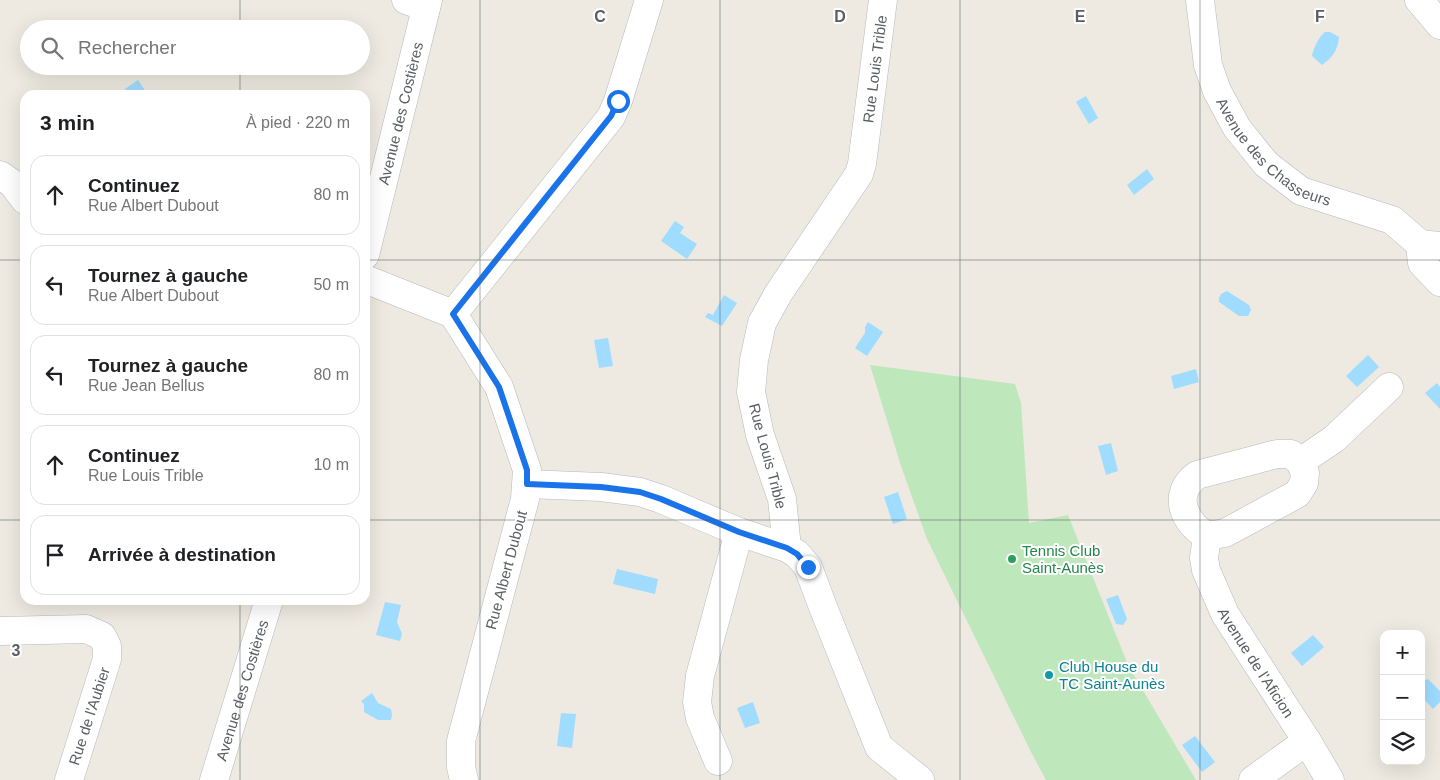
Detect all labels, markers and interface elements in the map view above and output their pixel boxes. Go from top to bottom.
text: C [594,8,606,25]
text: D [834,8,846,25]
text: E [1075,8,1086,25]
text: F [1315,8,1325,25]
street label: Rue Louis Trible [859,14,889,124]
search box [20,20,370,75]
icon: search [38,34,66,62]
text: Rechercher [78,37,176,58]
street label: Avenue des Costières [374,40,426,186]
route start [607,90,630,113]
street label: Avenue des Chasseurs [1214,94,1333,208]
text: 3 min [40,111,95,134]
text: À pied · 220 m [246,114,350,131]
text: Continuez [88,175,180,196]
icon: ahead [41,181,69,209]
text: 80 m [313,186,349,203]
text: Rue Albert Dubout [88,197,219,214]
text: Tournez à gauche [88,265,248,286]
icon: left [41,271,69,299]
text: 50 m [313,276,349,293]
text: Rue Albert Dubout [88,287,219,304]
text: Tournez à gauche [88,355,248,376]
icon: left [41,361,69,389]
text: 80 m [313,366,349,383]
text: Rue Jean Bellus [88,377,205,394]
street label: Rue Louis Trible [746,401,790,511]
text: Continuez [88,445,180,466]
icon: ahead [41,451,69,479]
text: 10 m [313,456,349,473]
text: Rue Louis Trible [88,467,204,484]
street label: Rue Albert Dubout [482,508,530,631]
icon: arrive [41,541,69,569]
place label: Tennis Club Saint-Aunès [1022,542,1104,576]
text: Arrivée à destination [88,544,276,565]
marker: Tennis Club Saint-Aunès [1006,553,1018,565]
route end [797,556,820,579]
street label: Avenue de l'Aficion [1215,605,1298,720]
street label: Avenue des Costières [212,618,271,763]
map controls [1380,630,1425,765]
button: + [1380,630,1425,675]
text: 3 [12,642,21,659]
place label: Club House du TC Saint-Aunès [1059,658,1165,692]
street label: Rue de l'Aubier [65,665,113,767]
marker: Club House du TC Saint-Aunès [1043,669,1055,681]
button: − [1380,675,1425,720]
button: layers [1380,720,1425,765]

